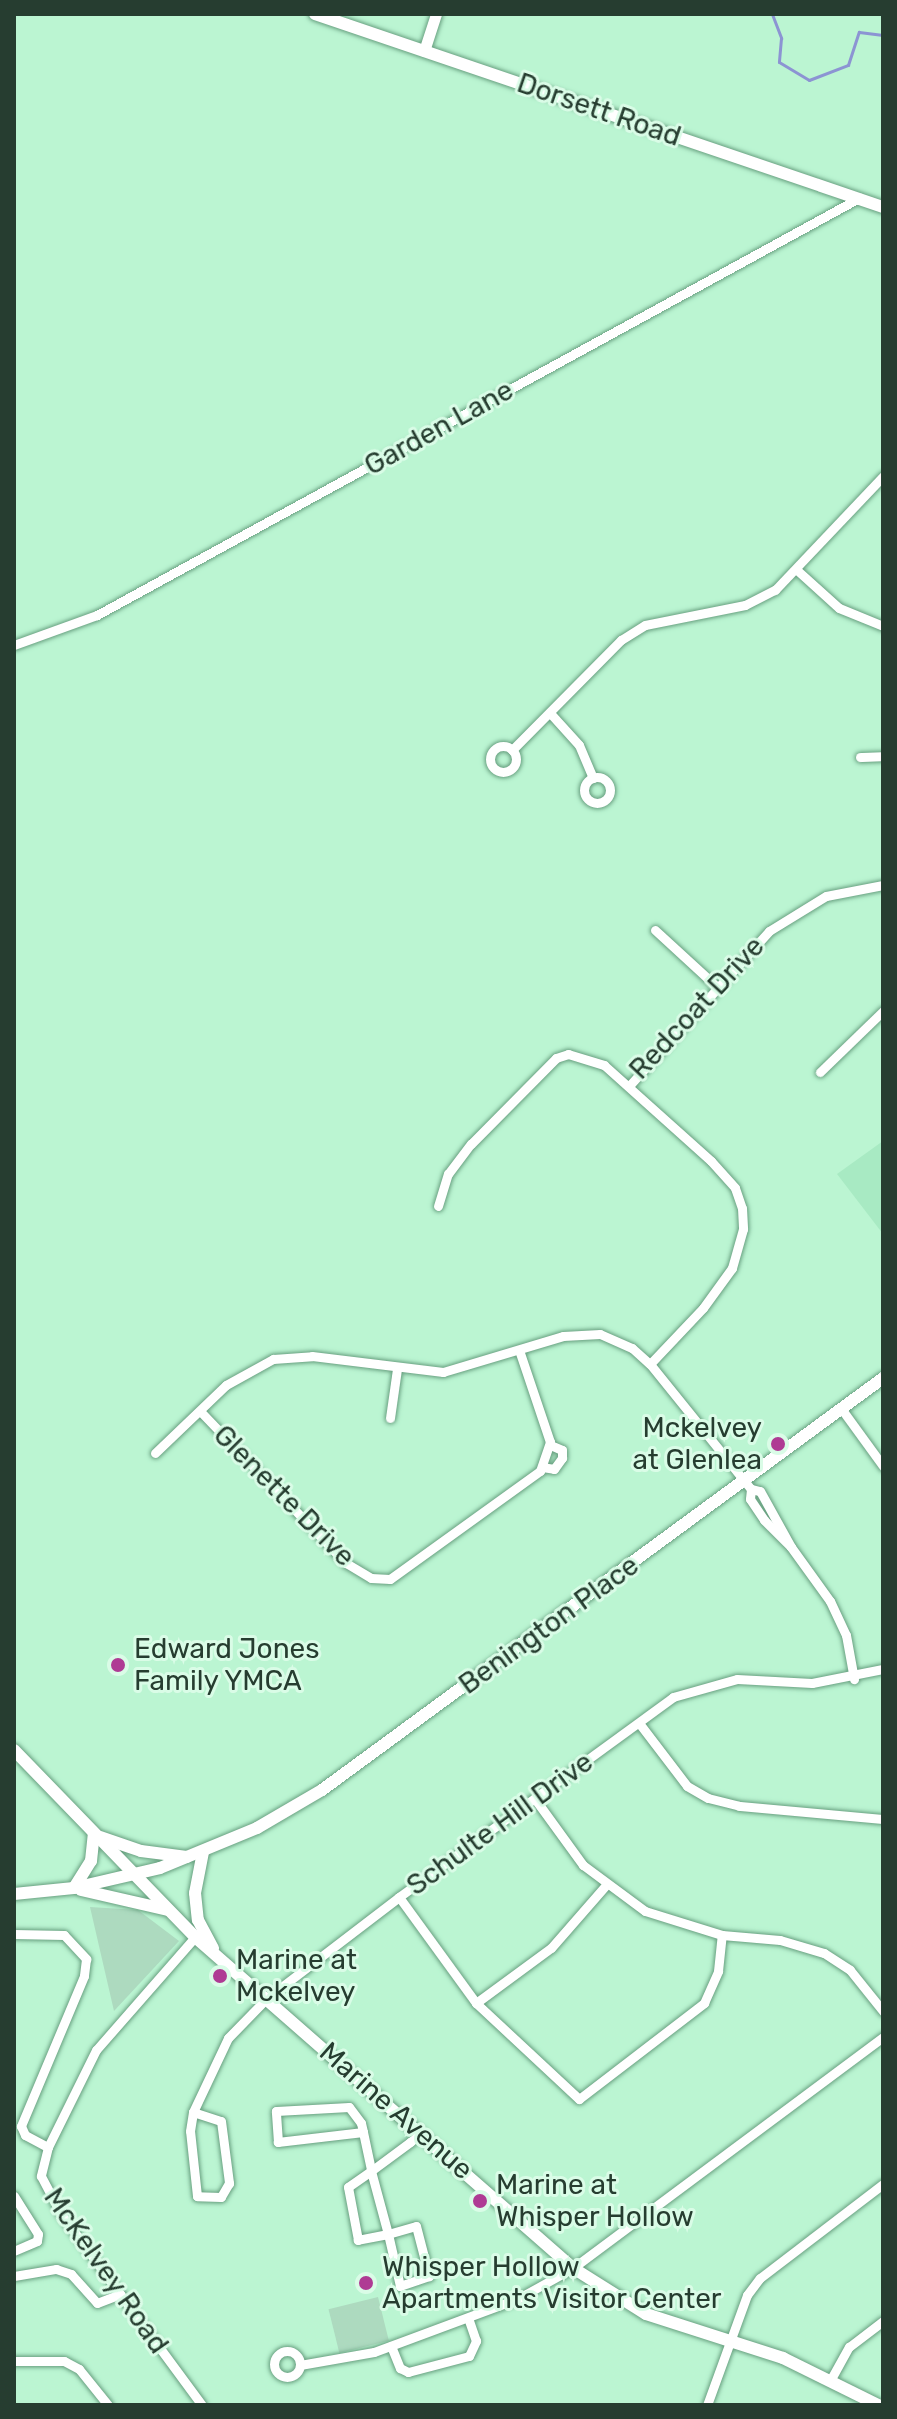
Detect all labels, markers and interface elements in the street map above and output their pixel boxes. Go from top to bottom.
street label: Dorsett Road [513,66,685,154]
street label: Garden Lane [359,373,519,483]
street label: Redcoat Drive [622,930,772,1086]
place label: Mckelvey at Glenlea [632,1411,762,1477]
street label: Glenette Drive [206,1418,362,1574]
marker: Mckelvey at Glenlea [769,1435,787,1453]
street label: Benington Place [453,1549,645,1701]
place label: Edward Jones Family YMCA [134,1632,320,1698]
marker: Edward Jones Family YMCA [109,1656,127,1674]
street label: Schulte Hill Drive [400,1745,600,1903]
place label: Marine at Mckelvey [236,1943,357,2009]
marker: Marine at Mckelvey [211,1967,229,1985]
street label: Marine Avenue [312,2035,480,2187]
place label: Marine at Whisper Hollow [496,2168,694,2234]
street label: McKelvey Road [36,2182,176,2360]
marker: Marine at Whisper Hollow [471,2192,489,2210]
place label: Whisper Hollow Apartments Visitor Center [382,2250,723,2316]
marker: Whisper Hollow Apartments Visitor Center [357,2274,375,2292]

